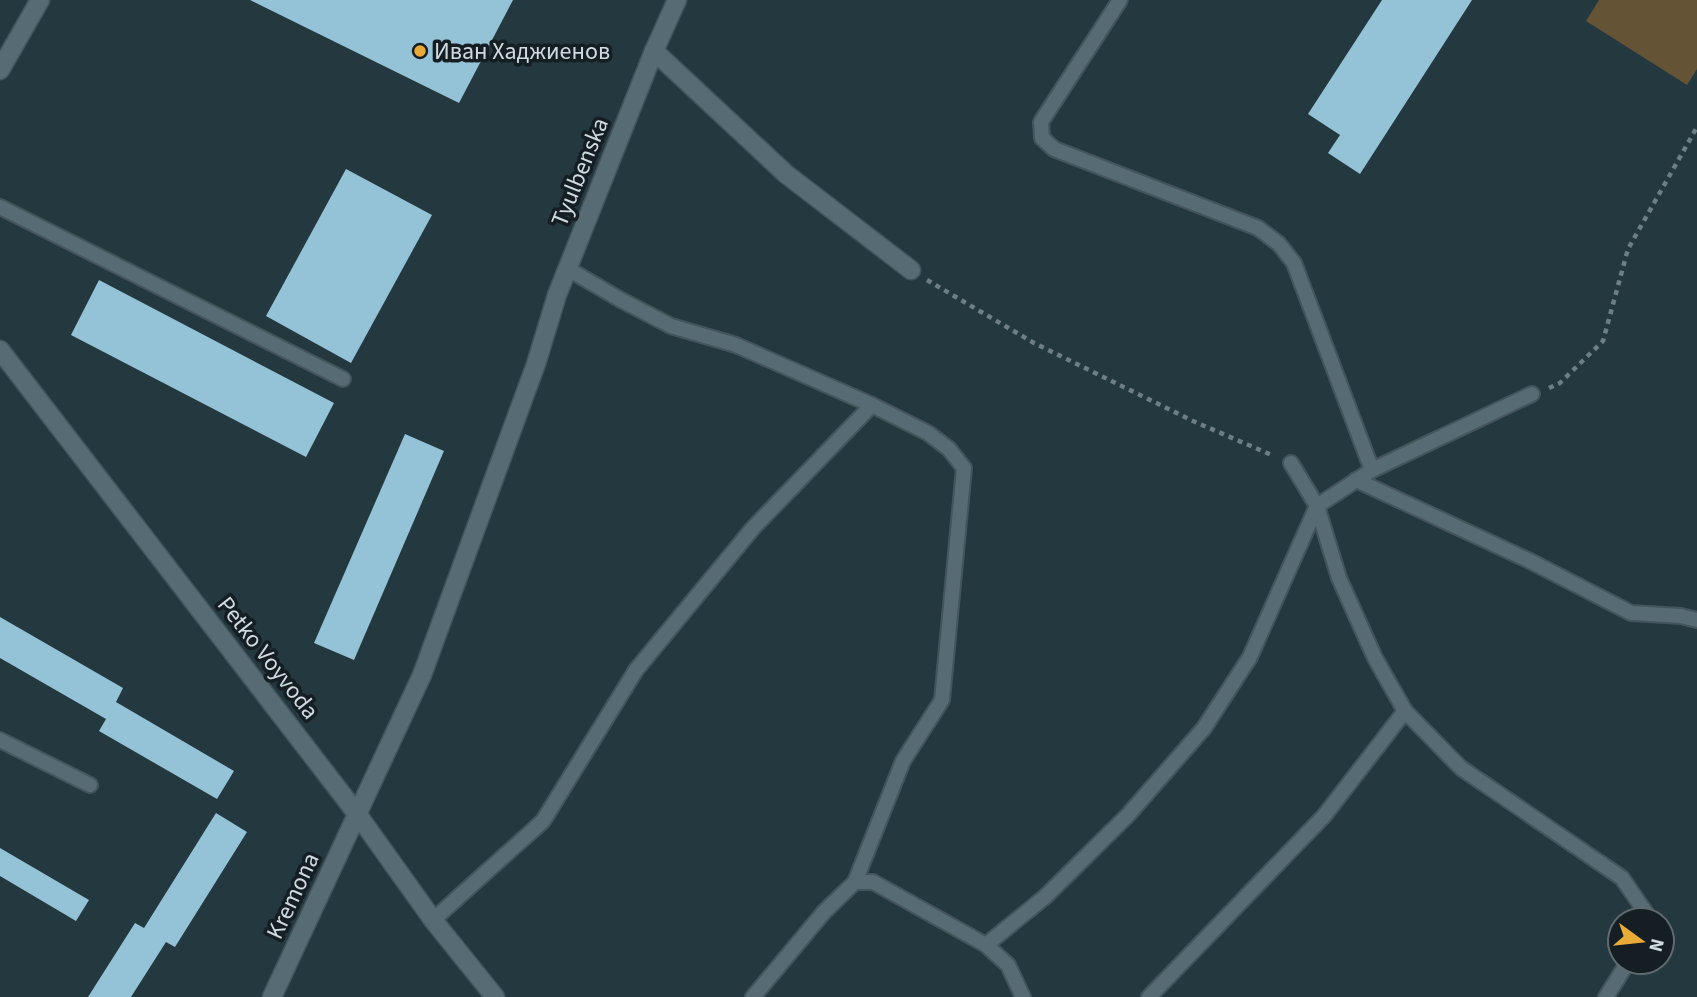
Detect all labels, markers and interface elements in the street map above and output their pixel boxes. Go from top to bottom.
place label: Иван Хаджиенов [434,34,610,69]
marker: Иван Хаджиенов [412,43,428,59]
street label: Tyulbenska [542,112,618,232]
street label: Petko Voyvoda [209,589,327,727]
street label: Kremona [258,847,328,945]
north arrow [1606,906,1676,976]
text: N [1641,935,1671,955]

